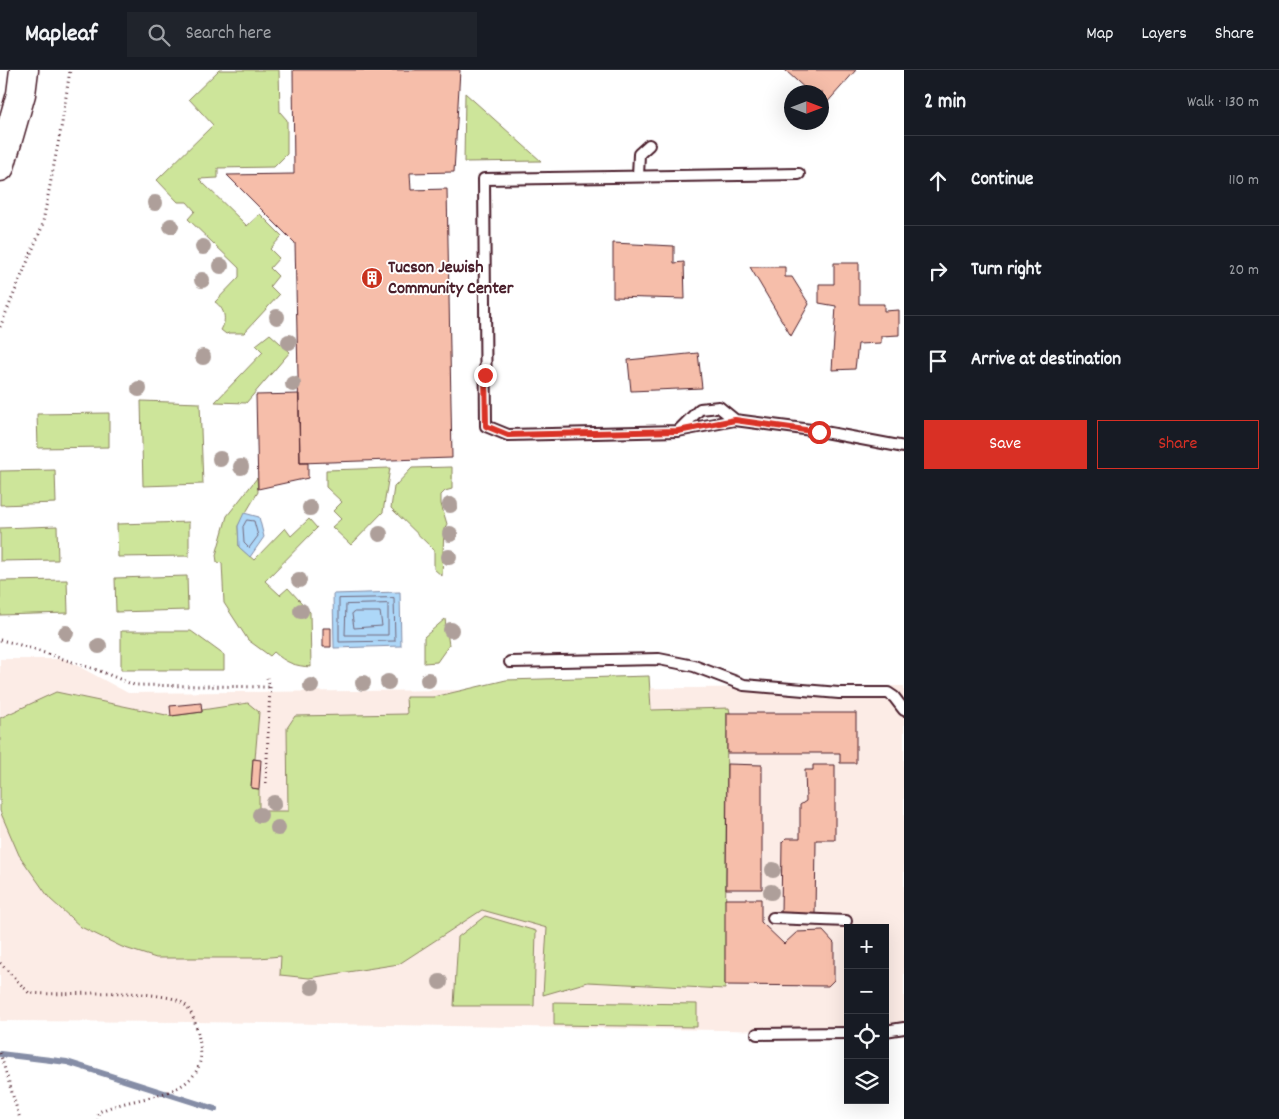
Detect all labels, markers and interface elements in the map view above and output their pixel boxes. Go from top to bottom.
search box [127,12,477,57]
text: Mapleaf [25,18,97,52]
icon: search [145,21,173,49]
text: Search here [185,21,271,48]
text: Map [1086,22,1113,47]
text: Layers [1141,22,1187,47]
text: Share [1215,22,1254,47]
north arrow [784,85,829,130]
text: 2 min [924,88,966,118]
text: Walk · 130 m [1187,91,1259,114]
icon: ahead [924,167,952,195]
text: Continue [971,167,1033,194]
text: 110 m [1229,169,1259,192]
place label: Tucson Jewish Community Center [388,256,514,302]
icon: right [924,257,952,285]
text: Turn right [971,257,1042,284]
text: 20 m [1229,259,1259,282]
building icon: Tucson Jewish Community Center [360,266,384,290]
icon: arrive [924,347,952,375]
text: Arrive at destination [971,347,1121,374]
route end [474,364,497,387]
button: Save [924,420,1087,469]
button: Share [1097,420,1259,469]
route start [808,421,831,444]
map controls [844,924,889,1104]
button: + [844,924,889,969]
button: − [844,969,889,1014]
button: locate [844,1014,889,1059]
button: layers [844,1059,889,1104]

